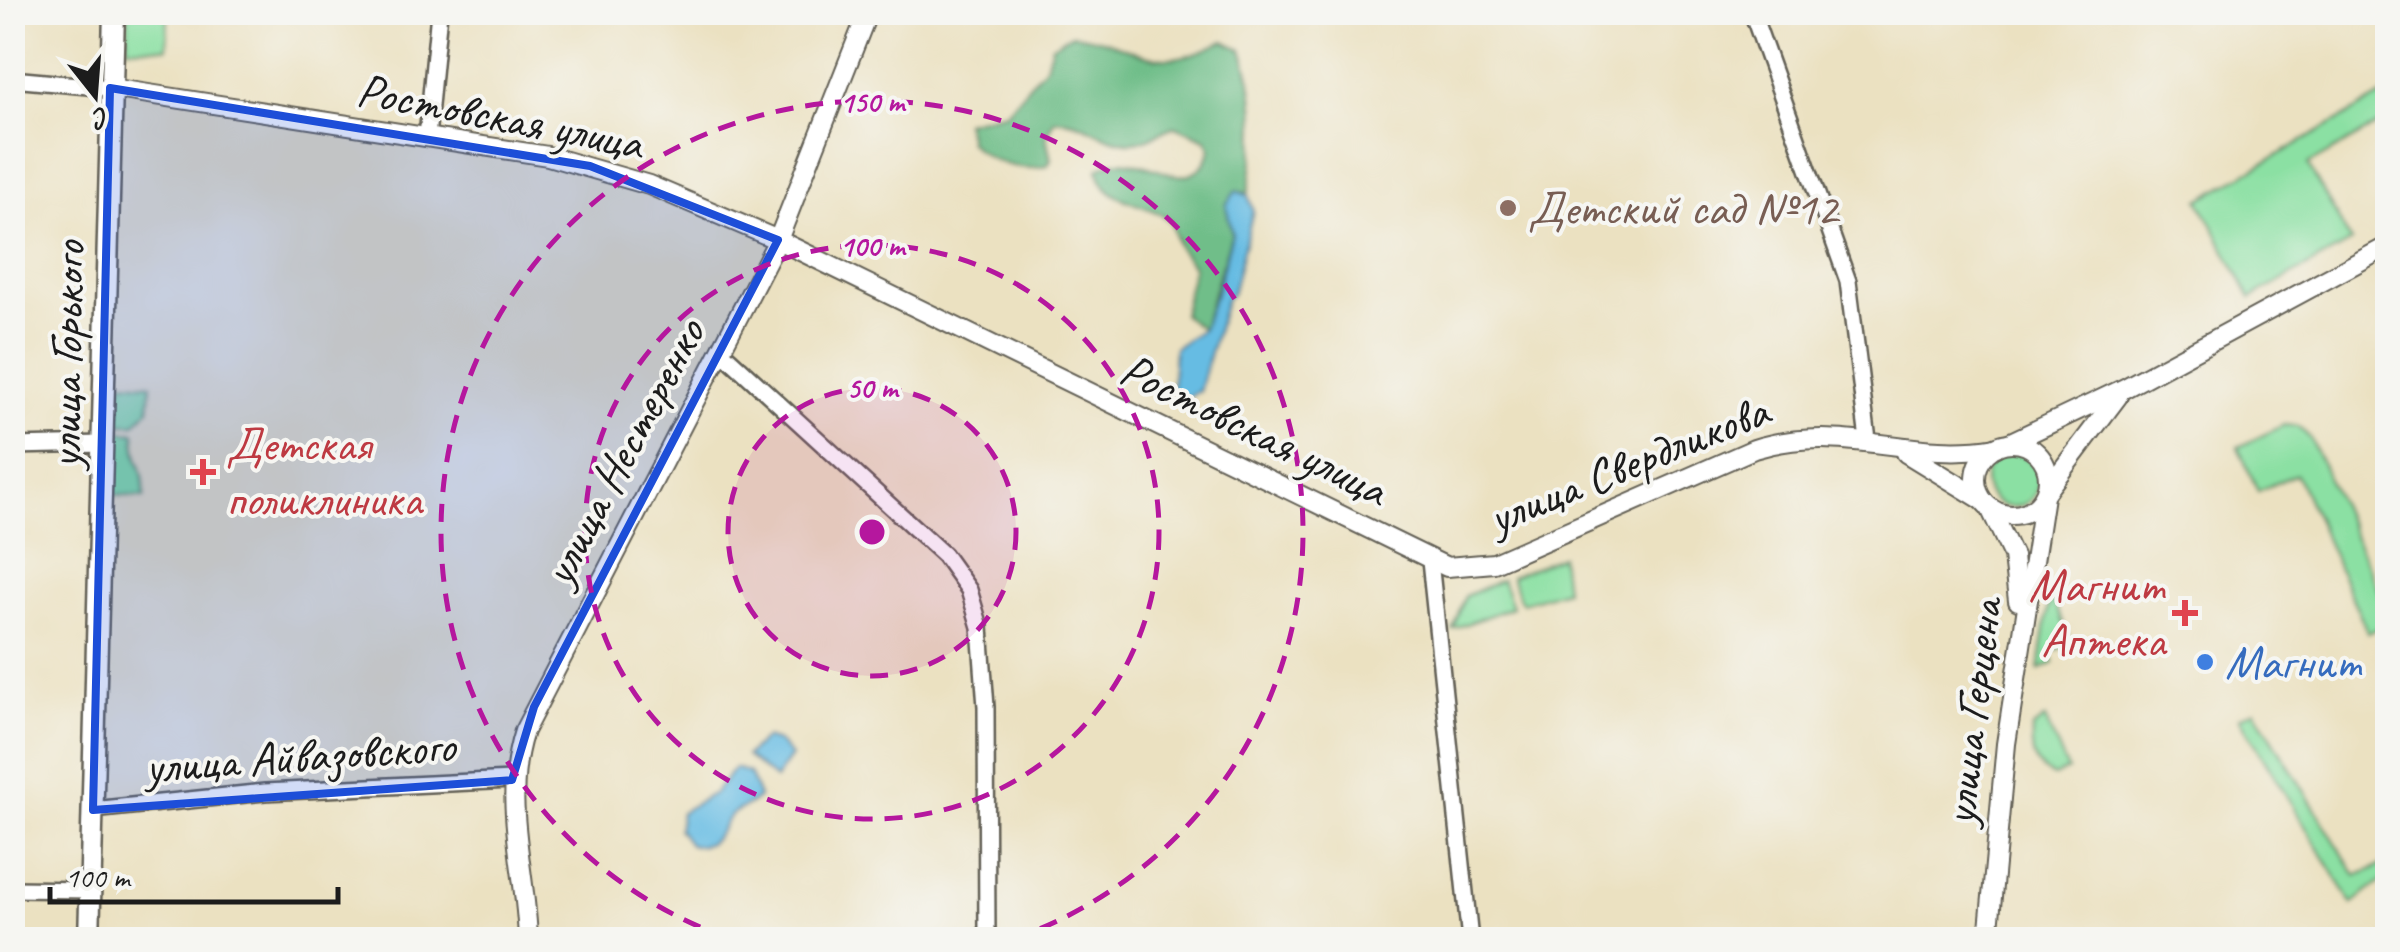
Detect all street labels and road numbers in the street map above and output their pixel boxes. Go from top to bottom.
street label: Ростовская улица [352,59,651,174]
street label: улица Горького [34,239,98,472]
street label: улица Нестеренко [526,306,720,598]
street label: Ростовская улица [1111,339,1400,521]
street label: улица Свердликова [1476,379,1780,549]
street label: улица Герцена [1928,591,2016,831]
street label: улица Айвазовского [140,715,460,797]

